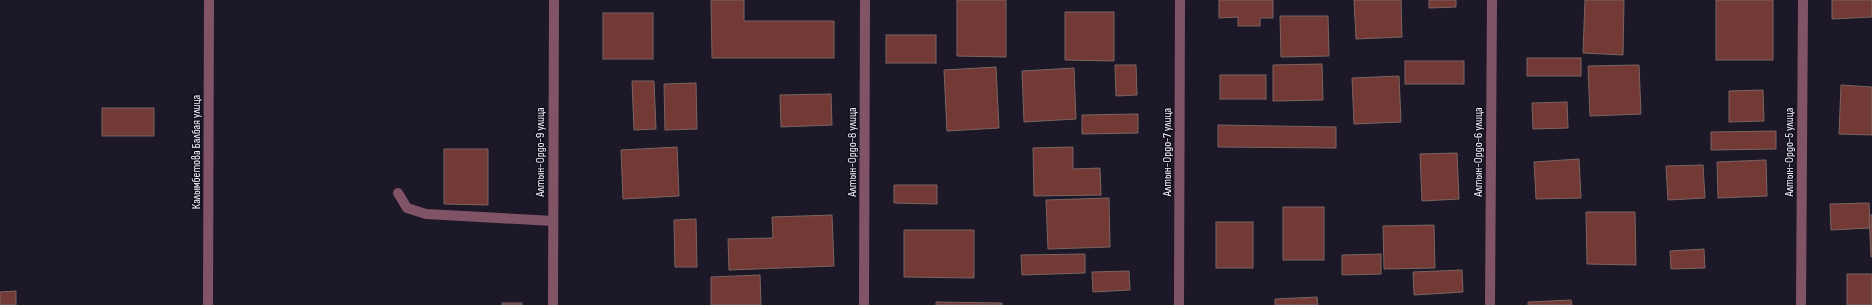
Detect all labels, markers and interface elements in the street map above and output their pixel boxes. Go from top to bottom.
street label: Калымбетова Балбая улица [189,94,204,209]
street label: Алтын-Ордо-9 улица [533,107,548,198]
street label: Алтын-Ордо-8 улица [845,107,860,198]
street label: Алтын-Ордо-7 улица [1160,107,1175,197]
street label: Алтын-Ордо-6 улица [1471,107,1486,198]
street label: Алтын-Ордо-5 улица [1782,107,1797,197]

